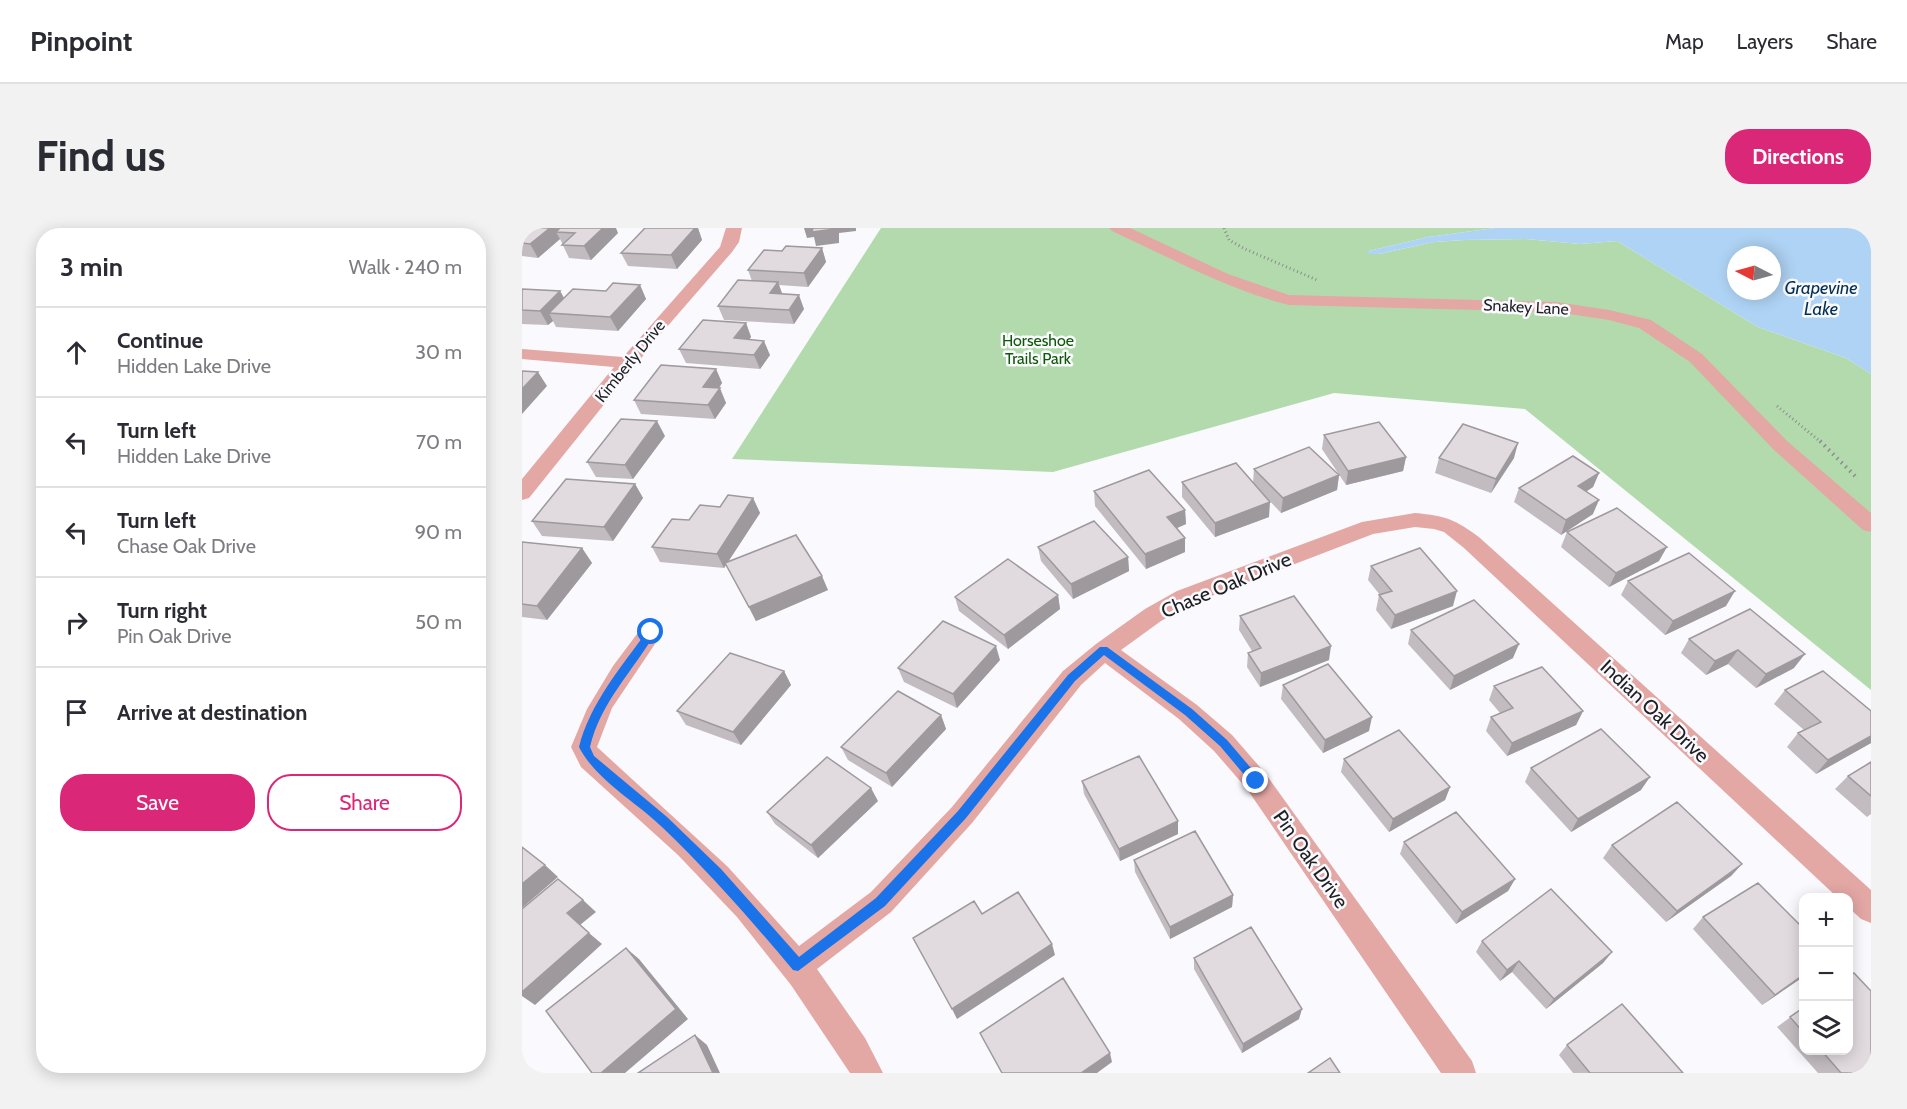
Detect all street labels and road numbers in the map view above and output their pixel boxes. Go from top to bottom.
street label: Snakey Lane [1483,295,1569,319]
street label: Kimberly Drive [591,316,669,406]
street label: Chase Oak Drive [1157,547,1295,623]
street label: Indian Oak Drive [1596,655,1714,767]
street label: Pin Oak Drive [1268,805,1354,913]

